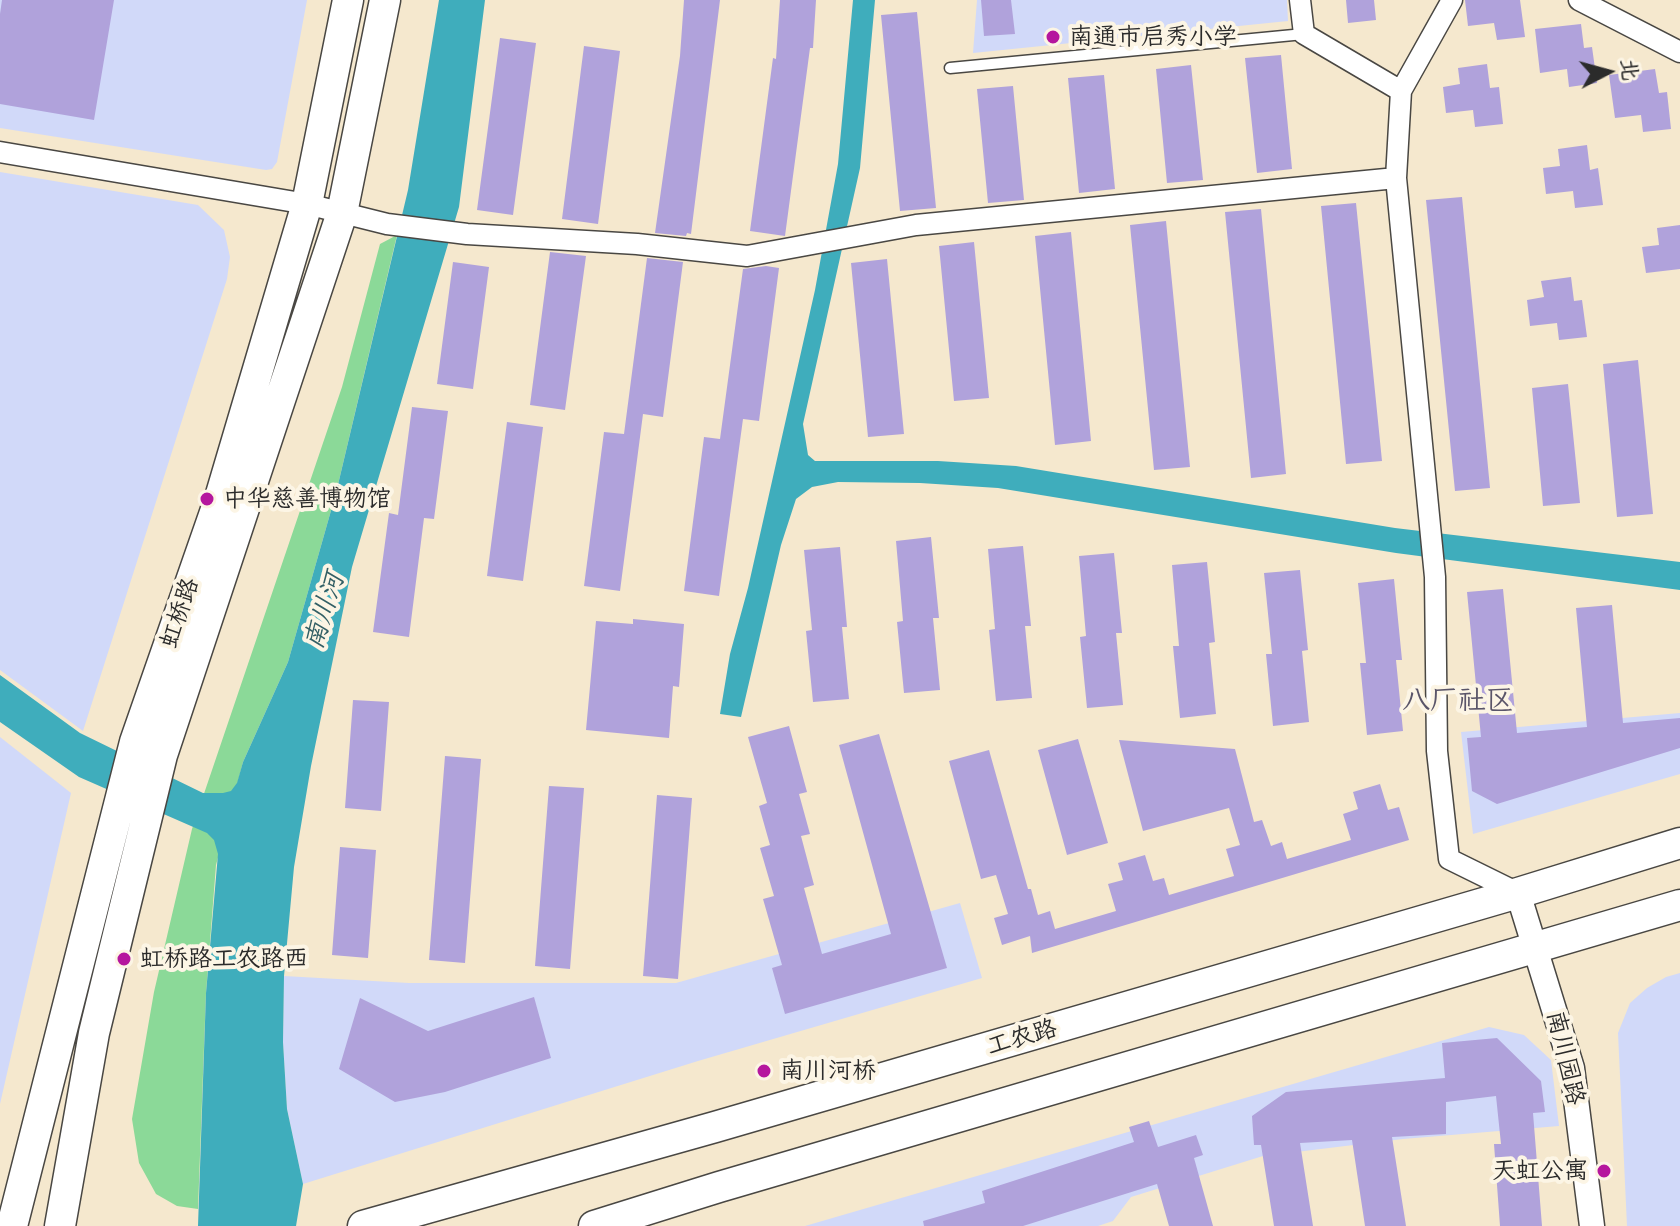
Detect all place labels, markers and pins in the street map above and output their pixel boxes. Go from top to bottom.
place label: 南通市启秀小学 [1069,23,1237,51]
marker: 南通市启秀小学 [1044,28,1062,46]
place label: 中华慈善博物馆 [223,485,391,513]
marker: 中华慈善博物馆 [198,490,216,508]
place label: 虹桥路工农路西 [140,945,308,973]
marker: 虹桥路工农路西 [115,950,133,968]
place label: 南川河桥 [780,1057,876,1085]
marker: 南川河桥 [755,1062,773,1080]
place label: 天虹公寓 [1492,1157,1588,1185]
marker: 天虹公寓 [1595,1162,1613,1180]

